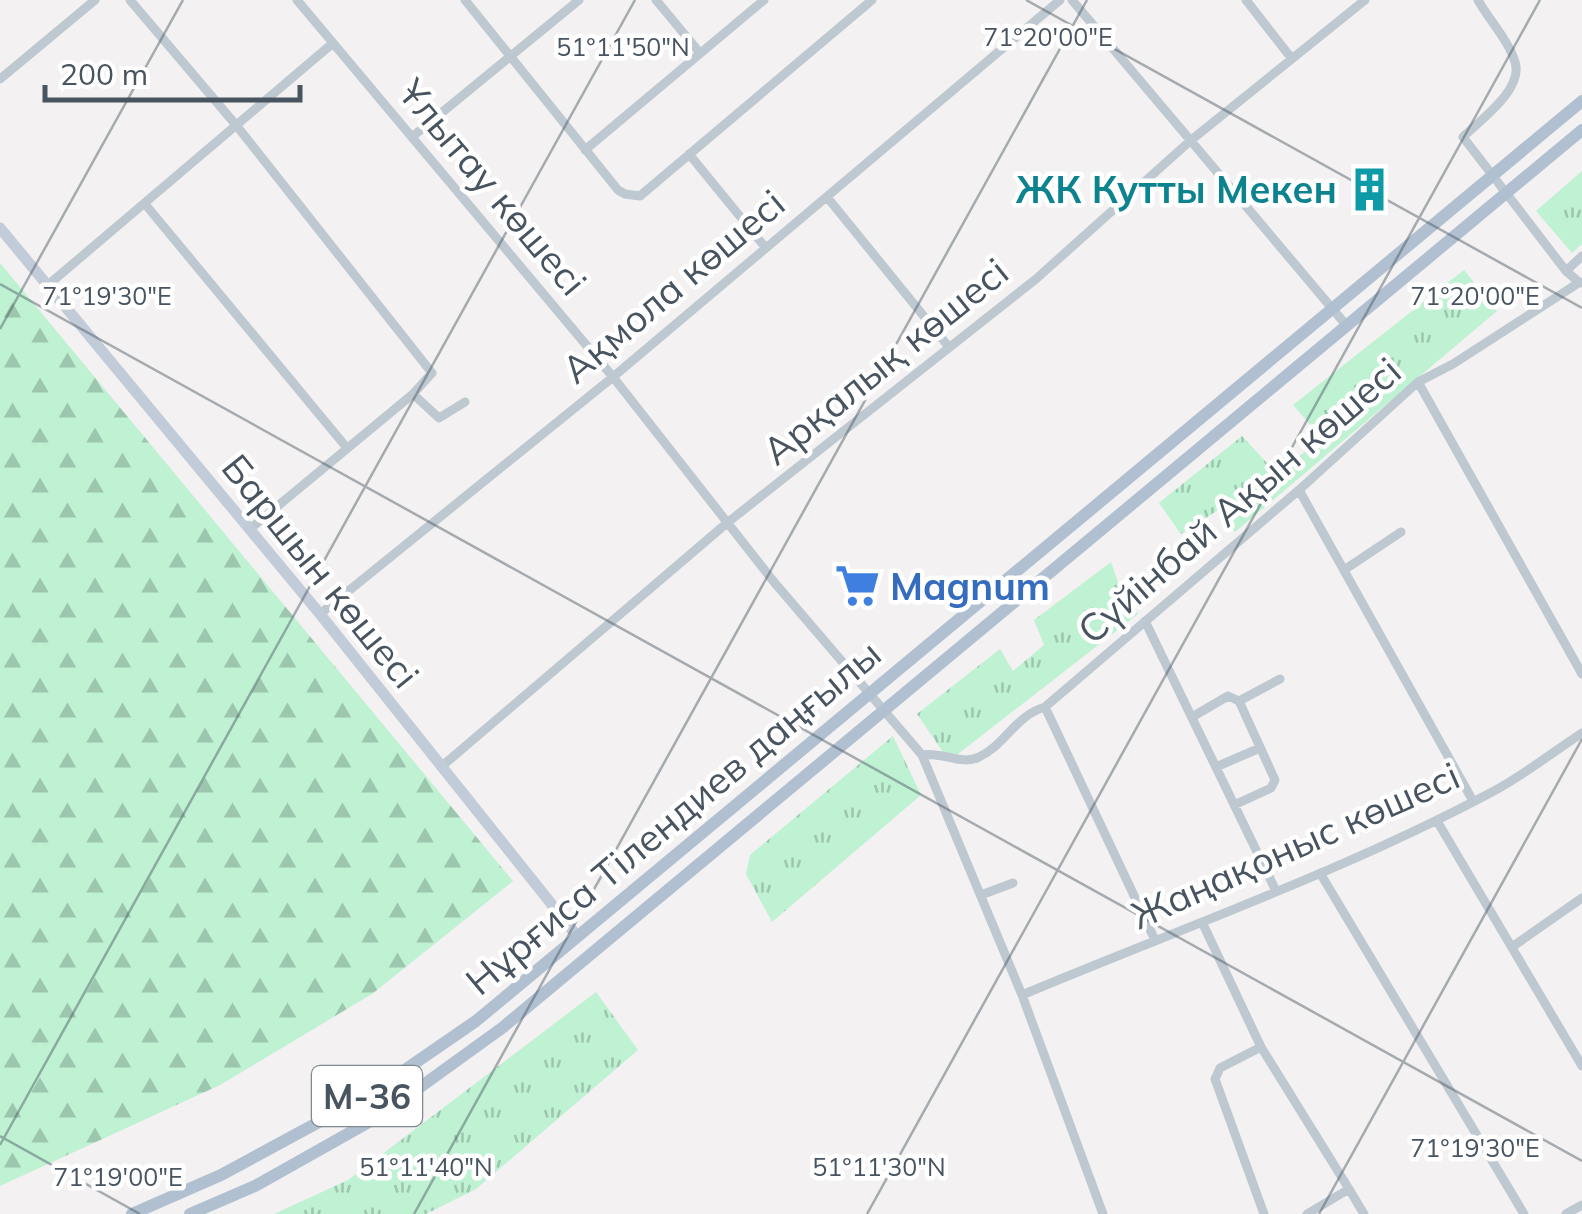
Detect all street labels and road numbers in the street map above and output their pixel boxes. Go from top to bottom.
street label: Ұлытау көшесі [388,68,597,305]
street label: Ақмола көшесі [552,179,794,393]
street label: Арқалық көшесі [752,247,1018,475]
street label: Сүйінбай Ақын көшесі [1068,347,1410,653]
street label: Баршын көшесі [212,444,430,698]
street label: Нұрғиса Тілендиев даңғылы [456,629,890,1005]
street label: Жаңақоныс көшесі [1123,751,1467,939]
road number: M-36 [312,1066,422,1126]

